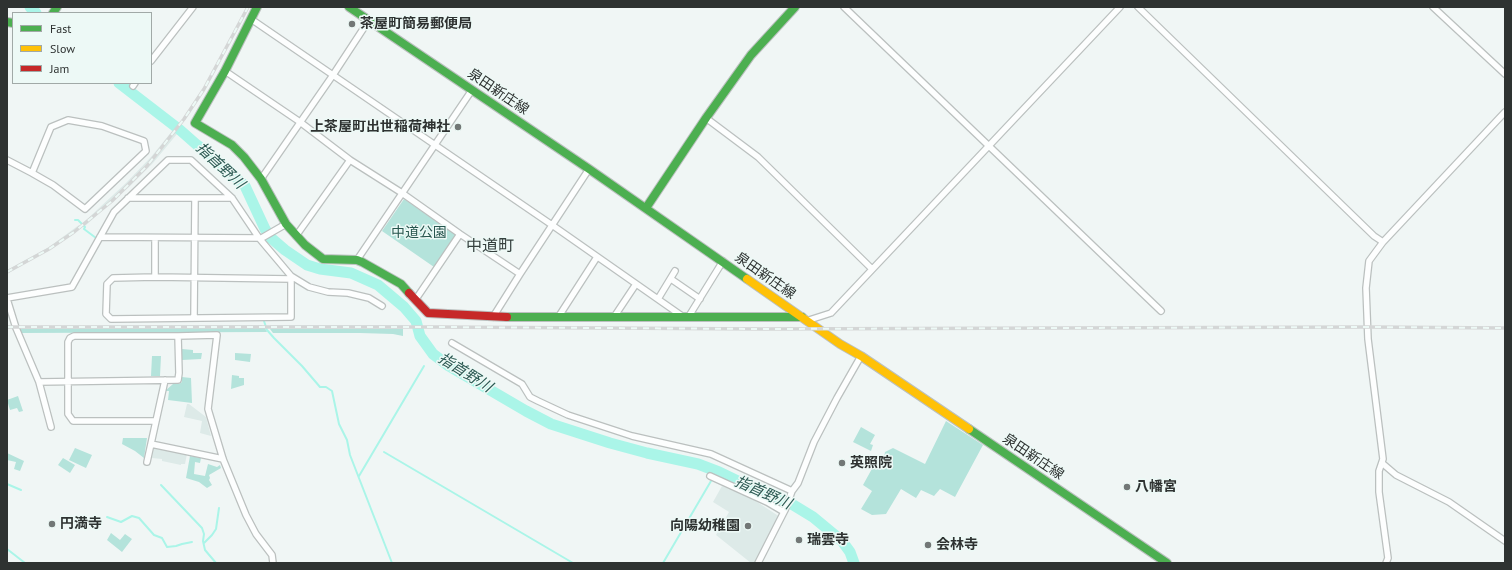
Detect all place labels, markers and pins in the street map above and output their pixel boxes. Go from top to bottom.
place label: 茶屋町簡易郵便局 [360,16,472,32]
marker: 茶屋町簡易郵便局 [347,19,357,29]
place label: 上茶屋町出世稲荷神社 [310,119,450,135]
marker: 上茶屋町出世稲荷神社 [453,122,463,132]
place label: 英照院 [850,455,892,471]
marker: 英照院 [837,458,847,468]
place label: 八幡宮 [1135,479,1177,495]
marker: 八幡宮 [1122,482,1132,492]
place label: 円満寺 [60,516,102,532]
place label: 向陽幼稚園 [670,518,740,534]
marker: 円満寺 [47,519,57,529]
marker: 向陽幼稚園 [743,521,753,531]
place label: 瑞雲寺 [807,532,849,548]
marker: 瑞雲寺 [794,535,804,545]
place label: 会林寺 [936,537,978,553]
marker: 会林寺 [923,540,933,550]

